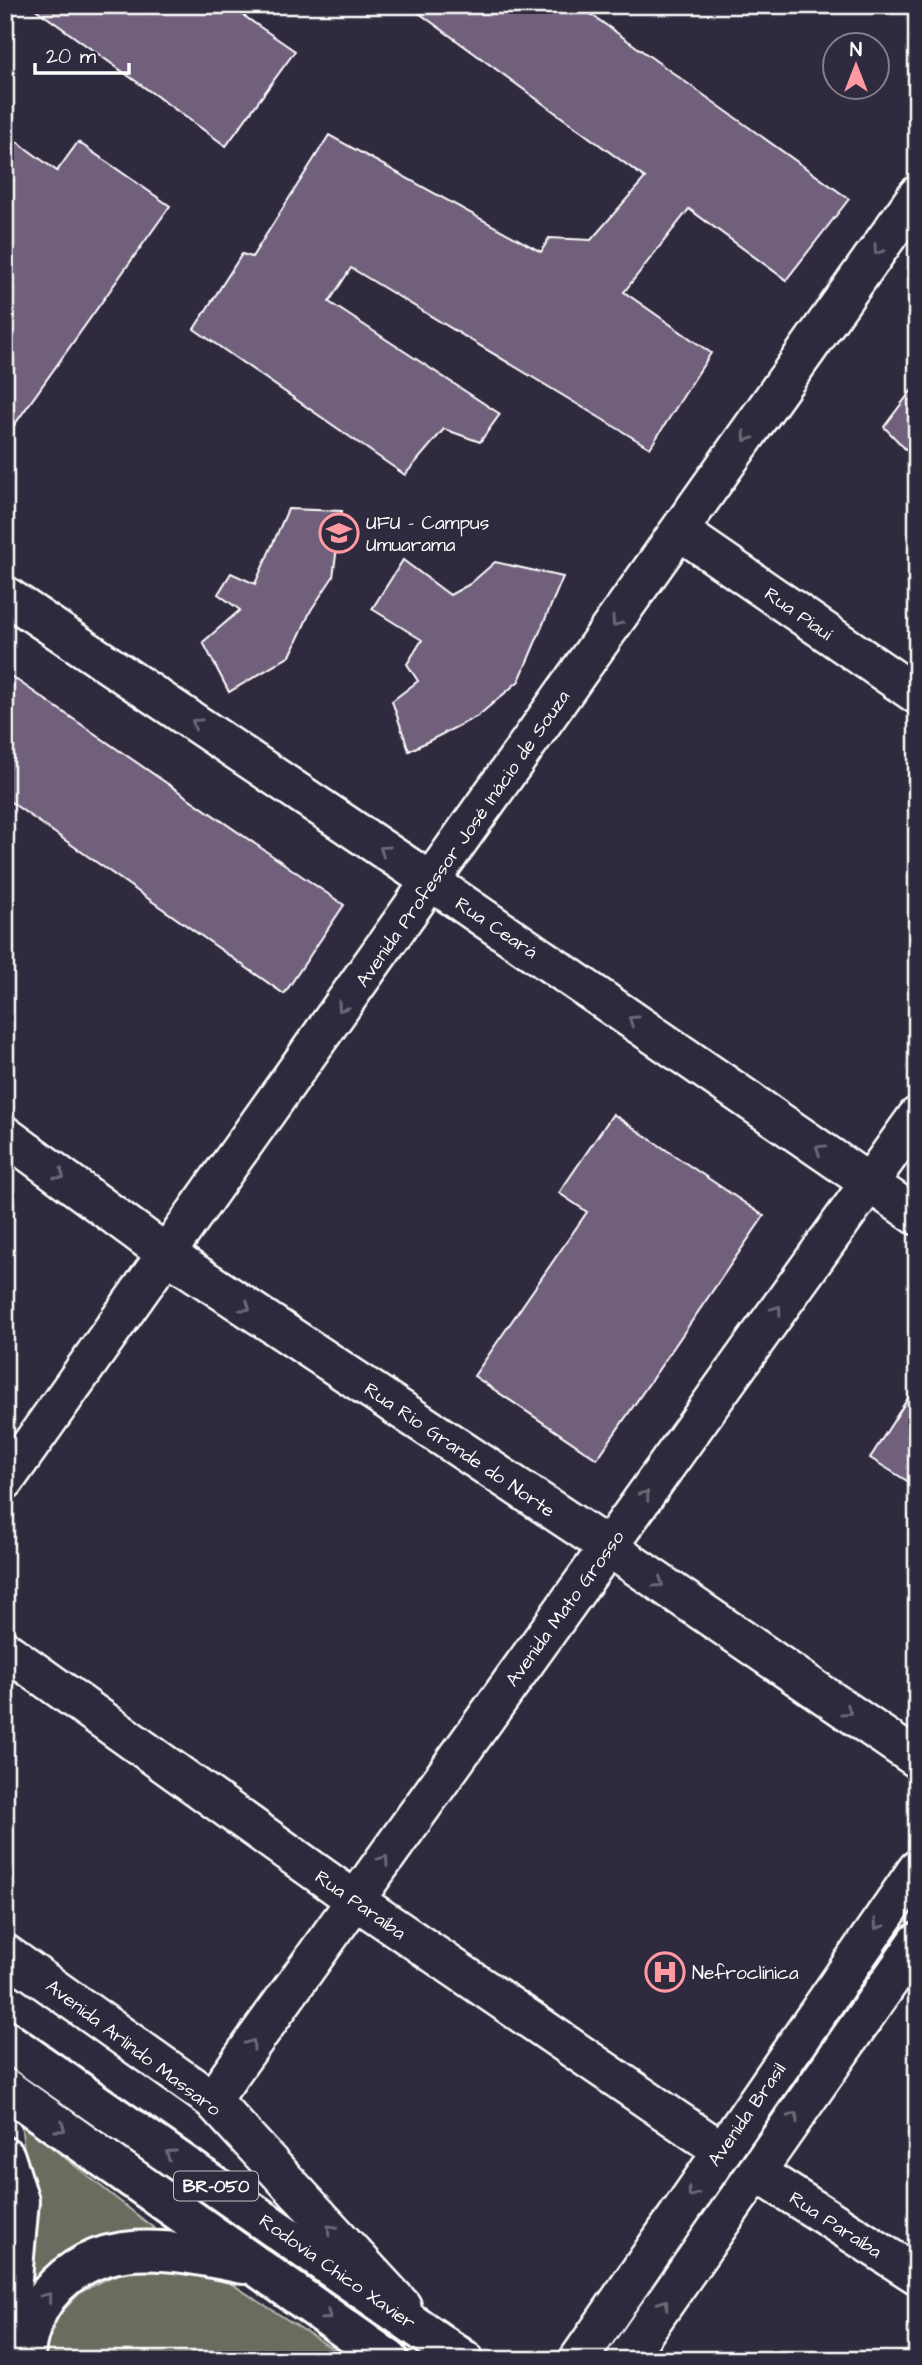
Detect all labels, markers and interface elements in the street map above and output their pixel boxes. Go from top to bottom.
scale bar [35,32,130,76]
north arrow [820,32,890,102]
text: N [850,37,862,64]
text: 20 m [46,42,97,71]
one-way arrow [874,242,886,255]
one-way arrow [743,429,755,442]
place label: UFU - Campus Umuarama [366,510,489,559]
school or university icon: UFU - Campus Umuarama [318,512,360,554]
street label: Rua Piauí [759,581,838,648]
one-way arrow [612,615,624,627]
street label: Avenida Professor José Inácio de Souza [350,685,577,993]
one-way arrow [190,718,203,731]
one-way arrow [379,845,392,858]
street label: Rua Ceará [450,891,543,966]
one-way arrow [338,999,350,1012]
one-way arrow [628,1016,641,1028]
one-way arrow [815,1144,828,1157]
one-way arrow [52,1167,65,1180]
one-way arrow [238,1299,251,1311]
one-way arrow [769,1306,782,1318]
street label: Rua Rio Grande do Norte [358,1376,560,1524]
one-way arrow [637,1490,649,1503]
street label: Avenida Mato Grosso [499,1525,631,1693]
one-way arrow [651,1575,664,1587]
one-way arrow [839,1703,852,1715]
one-way arrow [376,1855,388,1867]
street label: Rua Paraíba [309,1864,411,1947]
one-way arrow [874,1917,886,1930]
hospital icon: Nefroclínica [644,1951,686,1993]
place label: Nefroclínica [692,1960,799,1987]
street label: Avenida Arlindo Massaro [40,1973,227,2123]
one-way arrow [243,2039,256,2052]
street label: Avenida Brasil [702,2058,793,2172]
one-way arrow [786,2112,798,2125]
one-way arrow [53,2120,66,2132]
one-way arrow [165,2150,178,2162]
road number: BR-050 [174,2172,258,2200]
one-way arrow [688,2185,700,2198]
street label: Rua Paraíba [784,2185,887,2266]
street label: Rodovia Chico Xavier [254,2208,421,2337]
one-way arrow [326,2224,339,2237]
one-way arrow [38,2292,51,2304]
one-way arrow [656,2299,668,2312]
one-way arrow [319,2308,332,2320]

